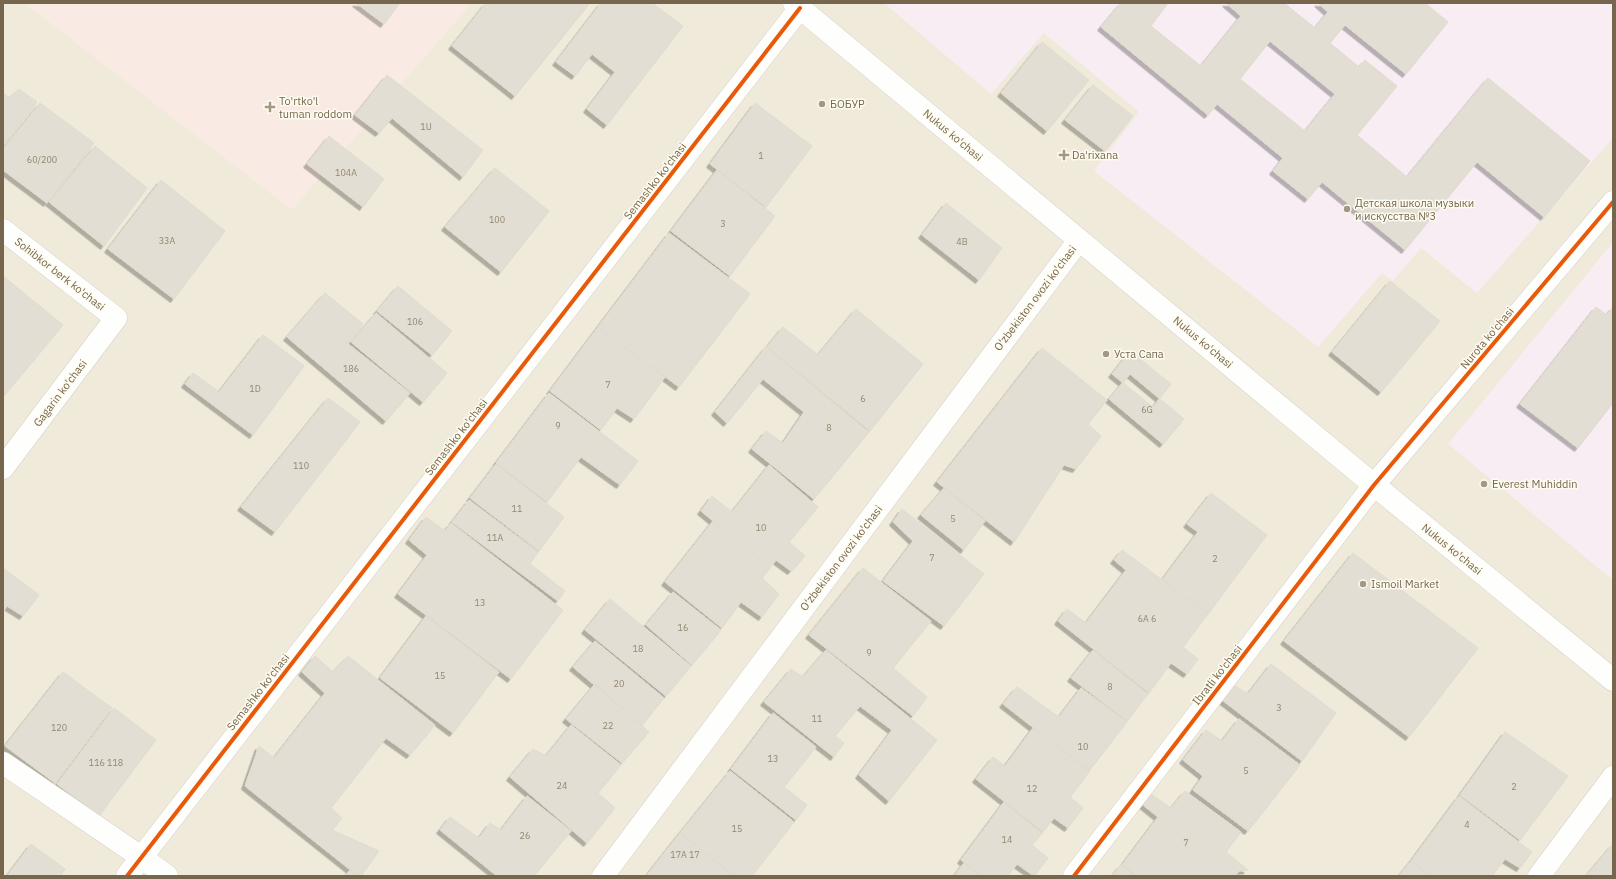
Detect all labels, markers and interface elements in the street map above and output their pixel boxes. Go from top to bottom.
place label: To'rtko'l tuman roddom [279,94,352,121]
place label: БОБУР [830,97,865,111]
marker: БОБУР [817,99,827,109]
marker: To'rtko'l tuman roddom [264,101,276,113]
street label: Nukus ko'chasi [920,106,986,164]
house number: 1U [420,121,432,132]
street label: Semashko ko'chasi [621,140,689,222]
place label: Da'rixana [1072,148,1118,162]
house number: 1 [758,150,764,161]
marker: Da'rixana [1059,150,1069,160]
house number: 60/200 [27,154,57,165]
house number: 104A [335,167,357,178]
place label: Детская школа музыки и искусства №3 [1355,196,1474,223]
marker: Детская школа музыки и искусства №3 [1342,204,1352,214]
house number: 100 [489,214,505,225]
house number: 3 [720,218,726,229]
street label: Sohibkor berk ko'chasi [12,234,108,314]
house number: 33A [159,235,176,246]
house number: 4B [956,236,968,247]
street label: O'zbekiston ovozi ko'chasi [991,243,1079,353]
street label: Nurota ko'chasi [1457,304,1517,372]
street label: Nukus ko'chasi [1170,313,1236,371]
house number: 106 [407,316,423,327]
place label: Уста Сапа [1114,347,1164,361]
marker: Уста Сапа [1101,349,1111,359]
street label: Gagarin ko'chasi [30,357,90,429]
house number: 186 [343,363,359,374]
house number: 7 [605,379,611,390]
house number: 1D [249,383,261,394]
house number: 6 [860,393,866,404]
street label: Semashko ko'chasi [422,396,490,478]
house number: 6G [1141,404,1153,415]
house number: 9 [555,420,561,431]
house number: 8 [826,422,832,433]
house number: 110 [293,460,309,471]
place label: Everest Muhiddin [1492,477,1577,491]
marker: Everest Muhiddin [1479,479,1489,489]
house number: 11 [512,503,522,514]
street label: O'zbekiston ovozi ko'chasi [797,503,885,613]
house number: 5 [950,513,956,524]
street label: Nukus ko'chasi [1419,520,1485,578]
house number: 10 [756,522,766,533]
house number: 11A [487,532,504,543]
house number: 7 [929,552,935,563]
house number: 2 [1212,553,1218,564]
place label: Ismoil Market [1371,577,1439,591]
marker: Ismoil Market [1358,579,1368,589]
house number: 13 [475,597,485,608]
house number: 6A 6 [1138,613,1156,624]
house number: 16 [678,622,688,633]
street label: Ibratli ko'chasi [1189,642,1245,708]
house number: 18 [633,643,643,654]
house number: 9 [866,647,872,658]
street label: Semashko ko'chasi [224,651,292,733]
house number: 15 [435,670,445,681]
house number: 20 [614,678,624,689]
house number: 8 [1107,681,1113,692]
house number: 3 [1276,702,1282,713]
house number: 11 [812,713,822,724]
house number: 22 [603,720,613,731]
house number: 120 [51,722,67,733]
house number: 10 [1078,741,1088,752]
house number: 13 [768,753,778,764]
house number: 116 118 [89,757,123,768]
house number: 5 [1243,765,1249,776]
house number: 24 [557,780,567,791]
house number: 2 [1511,781,1517,792]
house number: 12 [1027,783,1037,794]
house number: 4 [1464,819,1470,830]
house number: 15 [732,823,742,834]
house number: 26 [520,830,530,841]
house number: 14 [1002,834,1012,845]
house number: 7 [1183,837,1189,848]
house number: 17A 17 [670,849,700,860]

